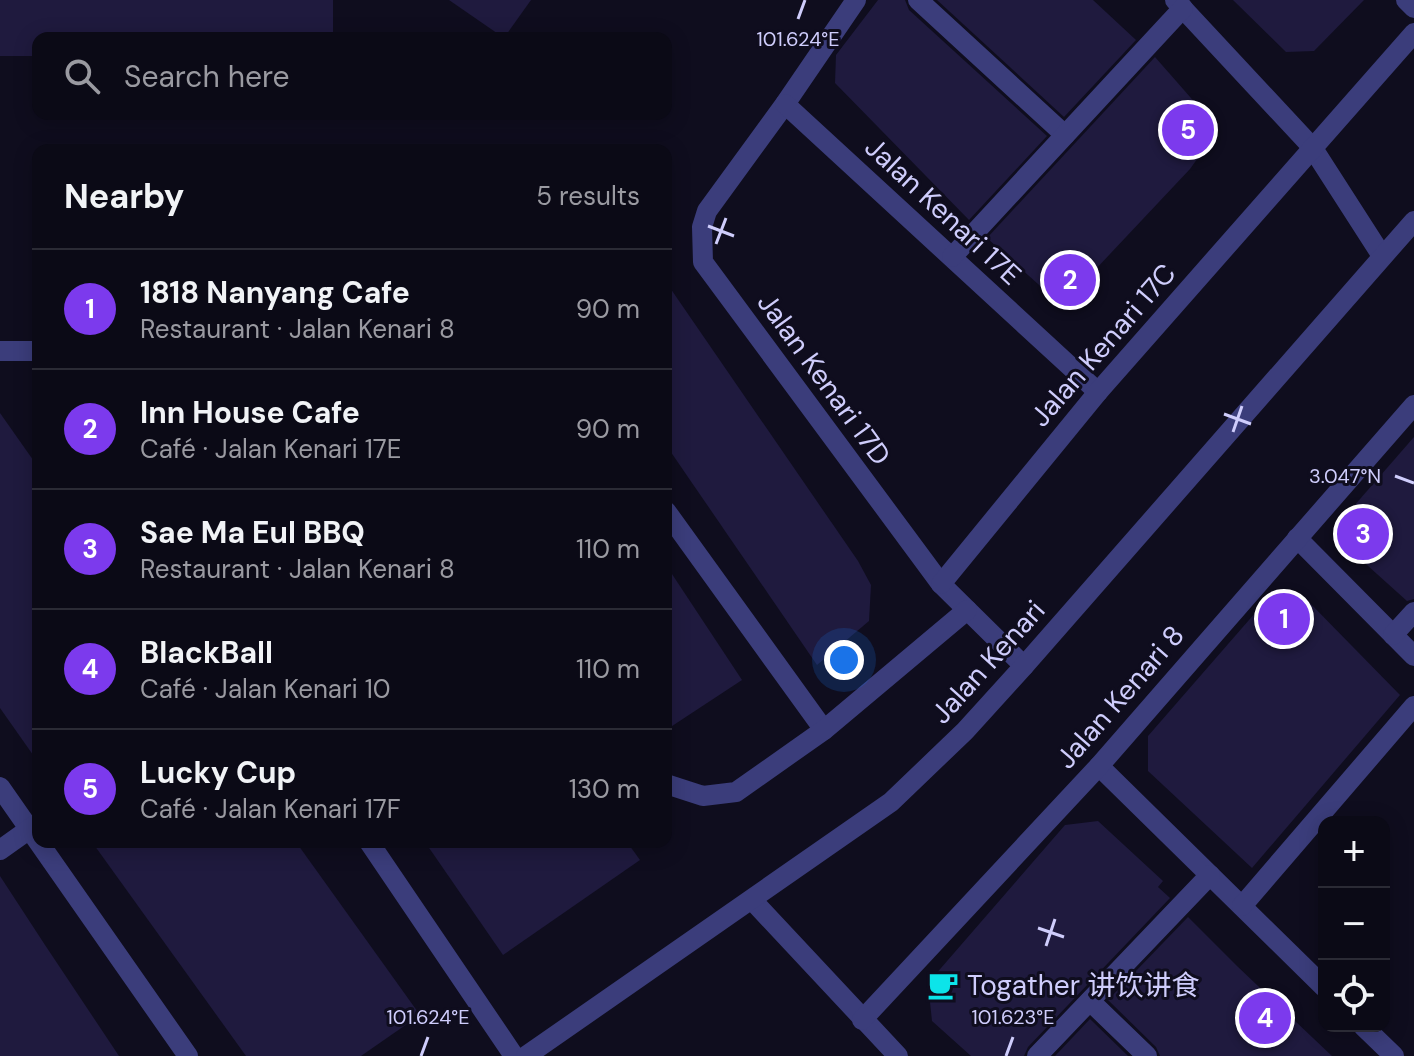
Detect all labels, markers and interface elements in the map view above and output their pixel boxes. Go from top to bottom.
text: 101.624°E [756,26,840,52]
search box [32,32,672,120]
icon: search [60,54,104,98]
text: Search here [124,57,290,96]
pin: 5 [1162,100,1214,160]
street label: Jalan Kenari 17E [857,129,1029,293]
text: Nearby [64,174,184,219]
text: 5 results [536,179,640,213]
pin: 2 [1044,250,1096,310]
street label: Jalan Kenari 17C [1022,256,1184,434]
text: 1818 Nanyang Cafe [140,273,410,312]
street label: Jalan Kenari 17D [749,285,899,473]
text: 1 [85,292,95,326]
text: 90 m [576,292,640,326]
text: Restaurant · Jalan Kenari 8 [140,312,455,346]
text: Inn House Cafe [140,393,360,432]
text: 2 [82,412,98,446]
text: 90 m [576,412,640,446]
text: Café · Jalan Kenari 17E [140,432,401,466]
text: 3.047°N [1309,463,1381,489]
pin: 3 [1337,504,1389,564]
text: Sae Ma Eul BBQ [140,513,365,552]
text: 3 [82,532,98,566]
text: 110 m [576,532,640,566]
text: Restaurant · Jalan Kenari 8 [140,552,455,586]
pin: 1 [1258,589,1310,649]
street label: Jalan Kenari [923,592,1053,732]
street label: Jalan Kenari 8 [1047,618,1193,776]
text: BlackBall [140,633,273,672]
your location [824,640,864,680]
text: 4 [82,652,98,686]
text: 110 m [576,652,640,686]
text: Café · Jalan Kenari 10 [140,672,391,706]
text: Lucky Cup [140,753,296,792]
text: 5 [82,772,98,806]
text: 130 m [569,772,640,806]
text: Café · Jalan Kenari 17F [140,792,401,826]
map controls [1318,816,1390,1032]
button: + [1318,816,1390,888]
button: − [1318,888,1390,960]
button: locate [1318,960,1390,1032]
place label: Togather 讲饮讲食 [967,967,1199,1004]
cafe icon: Togather 讲饮讲食 [926,968,960,1002]
pin: 4 [1239,988,1291,1048]
text: 101.624°E [386,1004,470,1030]
text: 101.623°E [971,1004,1055,1030]

